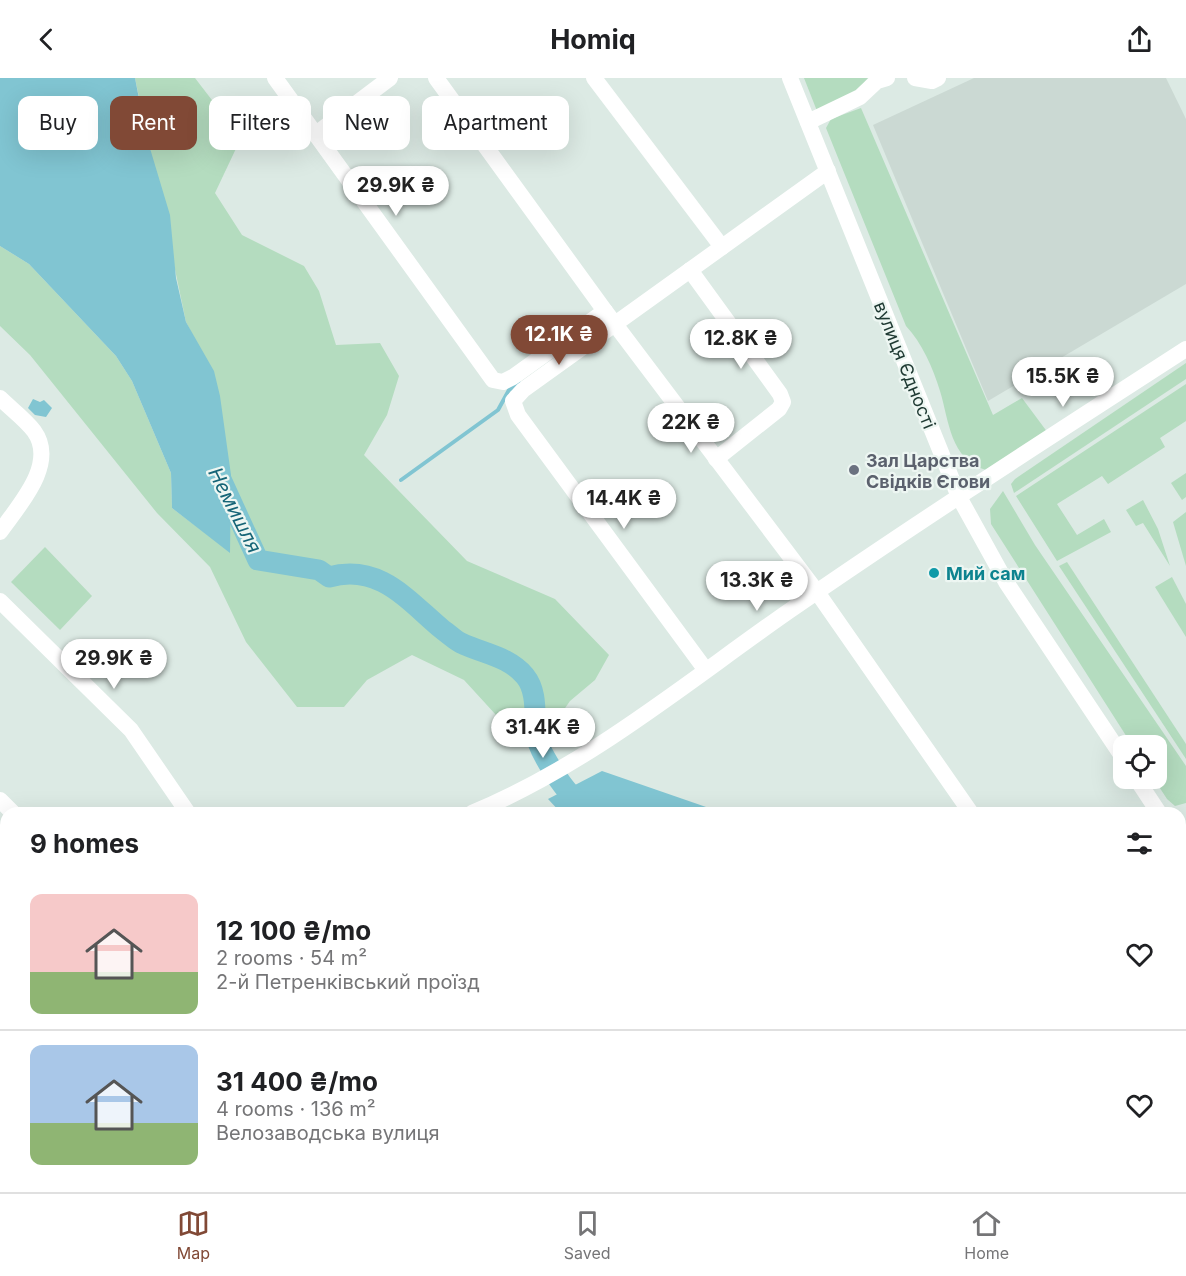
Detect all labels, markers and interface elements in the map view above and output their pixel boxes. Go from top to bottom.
icon: back [30,23,63,56]
text: Homiq [550,23,636,56]
icon: share [1123,23,1156,56]
chip: Buy [18,96,98,150]
chip: Rent [110,96,197,150]
chip: Filters [209,96,311,150]
chip: New [323,96,410,150]
chip: Apartment [422,96,569,150]
pin: 29.9K ₴ [341,166,451,217]
text: 29.9K ₴ [357,173,435,197]
street label: вулиця Єдності [870,298,940,432]
pin: 12.1K ₴ [504,315,614,366]
pin: 12.8K ₴ [686,319,796,370]
text: 12.1K ₴ [525,322,593,346]
text: 12.8K ₴ [704,326,778,350]
pin: 15.5K ₴ [1008,357,1118,408]
text: 15.5K ₴ [1026,364,1100,388]
pin: 22K ₴ [649,403,733,454]
text: 22K ₴ [661,410,721,434]
place label: Зал Царства Свідків Єгови [866,450,990,492]
water label: Немишля [203,463,267,557]
marker: Зал Царства Свідків Єгови [847,463,861,477]
pin: 14.4K ₴ [569,479,679,530]
text: 14.4K ₴ [586,486,662,510]
pin: 13.3K ₴ [702,561,812,612]
place label: Мий сам [946,563,1025,584]
marker: Мий сам [927,566,941,580]
text: 13.3K ₴ [720,568,794,592]
pin: 29.9K ₴ [59,639,169,690]
text: 29.9K ₴ [75,646,153,670]
pin: 31.4K ₴ [488,708,598,759]
text: 31.4K ₴ [505,715,581,739]
map controls [1113,735,1167,789]
button: locate [1113,735,1167,789]
icon: filters [1123,827,1156,860]
text: 9 homes [30,828,139,859]
text: 12 100 ₴/mo [216,915,371,946]
icon: home [78,918,150,990]
icon: heart [1123,938,1156,971]
text: 2 rooms · 54 m² [216,946,367,970]
text: 2-й Петренківський проїзд [216,970,480,994]
text: 31 400 ₴/mo [216,1066,378,1097]
icon: home [78,1069,150,1141]
icon: heart [1123,1089,1156,1122]
text: 4 rooms · 136 m² [216,1097,376,1121]
text: Велозаводська вулиця [216,1121,440,1145]
tab: Map [177,1207,210,1263]
tab: Saved [564,1207,611,1263]
tab: Home [964,1207,1009,1263]

